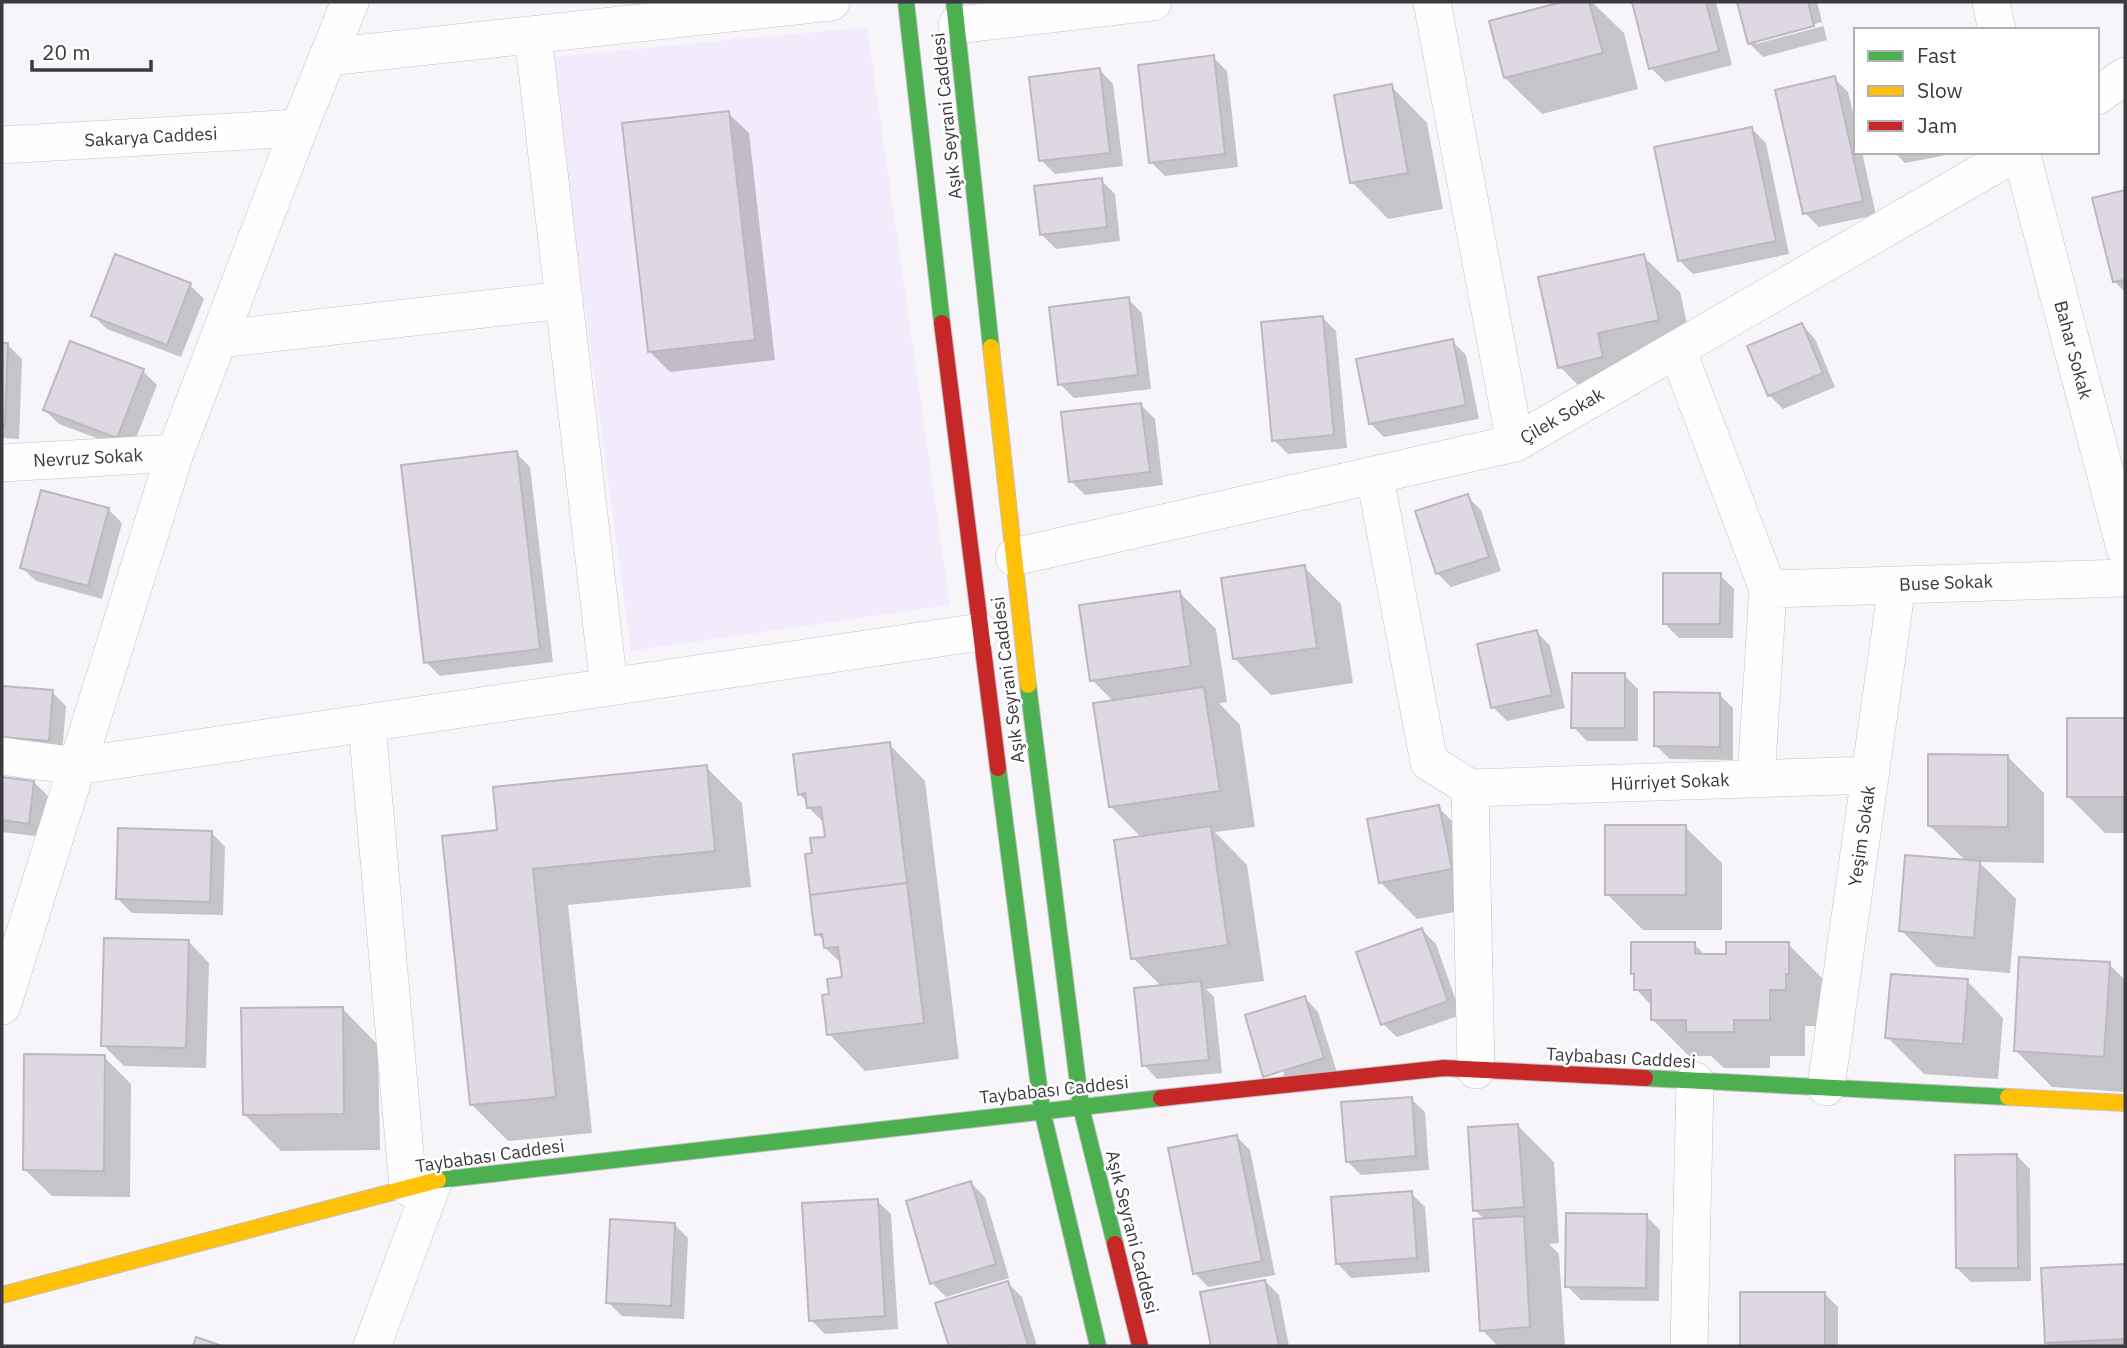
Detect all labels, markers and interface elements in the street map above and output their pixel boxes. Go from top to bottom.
scale bar [32,28,150,72]
legend [1854,28,2099,154]
street label: Aşık Seyrani Caddesi [926,31,967,201]
text: 20 m [42,38,91,66]
text: Fast [1917,41,1957,69]
text: Slow [1917,76,1963,104]
text: Jam [1917,111,1957,139]
street label: Sakarya Caddesi [84,122,218,151]
street label: Bahar Sokak [2049,298,2098,402]
street label: Çilek Sokak [1516,382,1608,449]
street label: Nevruz Sokak [33,443,144,472]
street label: Buse Sokak [1899,569,1994,596]
street label: Aşık Seyrani Caddesi [986,595,1029,765]
street label: Hürriyet Sokak [1610,768,1730,795]
street label: Yeşim Sokak [1843,783,1880,888]
street label: Taybabası Caddesi [1546,1042,1697,1073]
street label: Taybabası Caddesi [978,1070,1130,1109]
street label: Taybabası Caddesi [414,1134,566,1177]
street label: Aşık Seyrani Caddesi [1101,1148,1164,1316]

